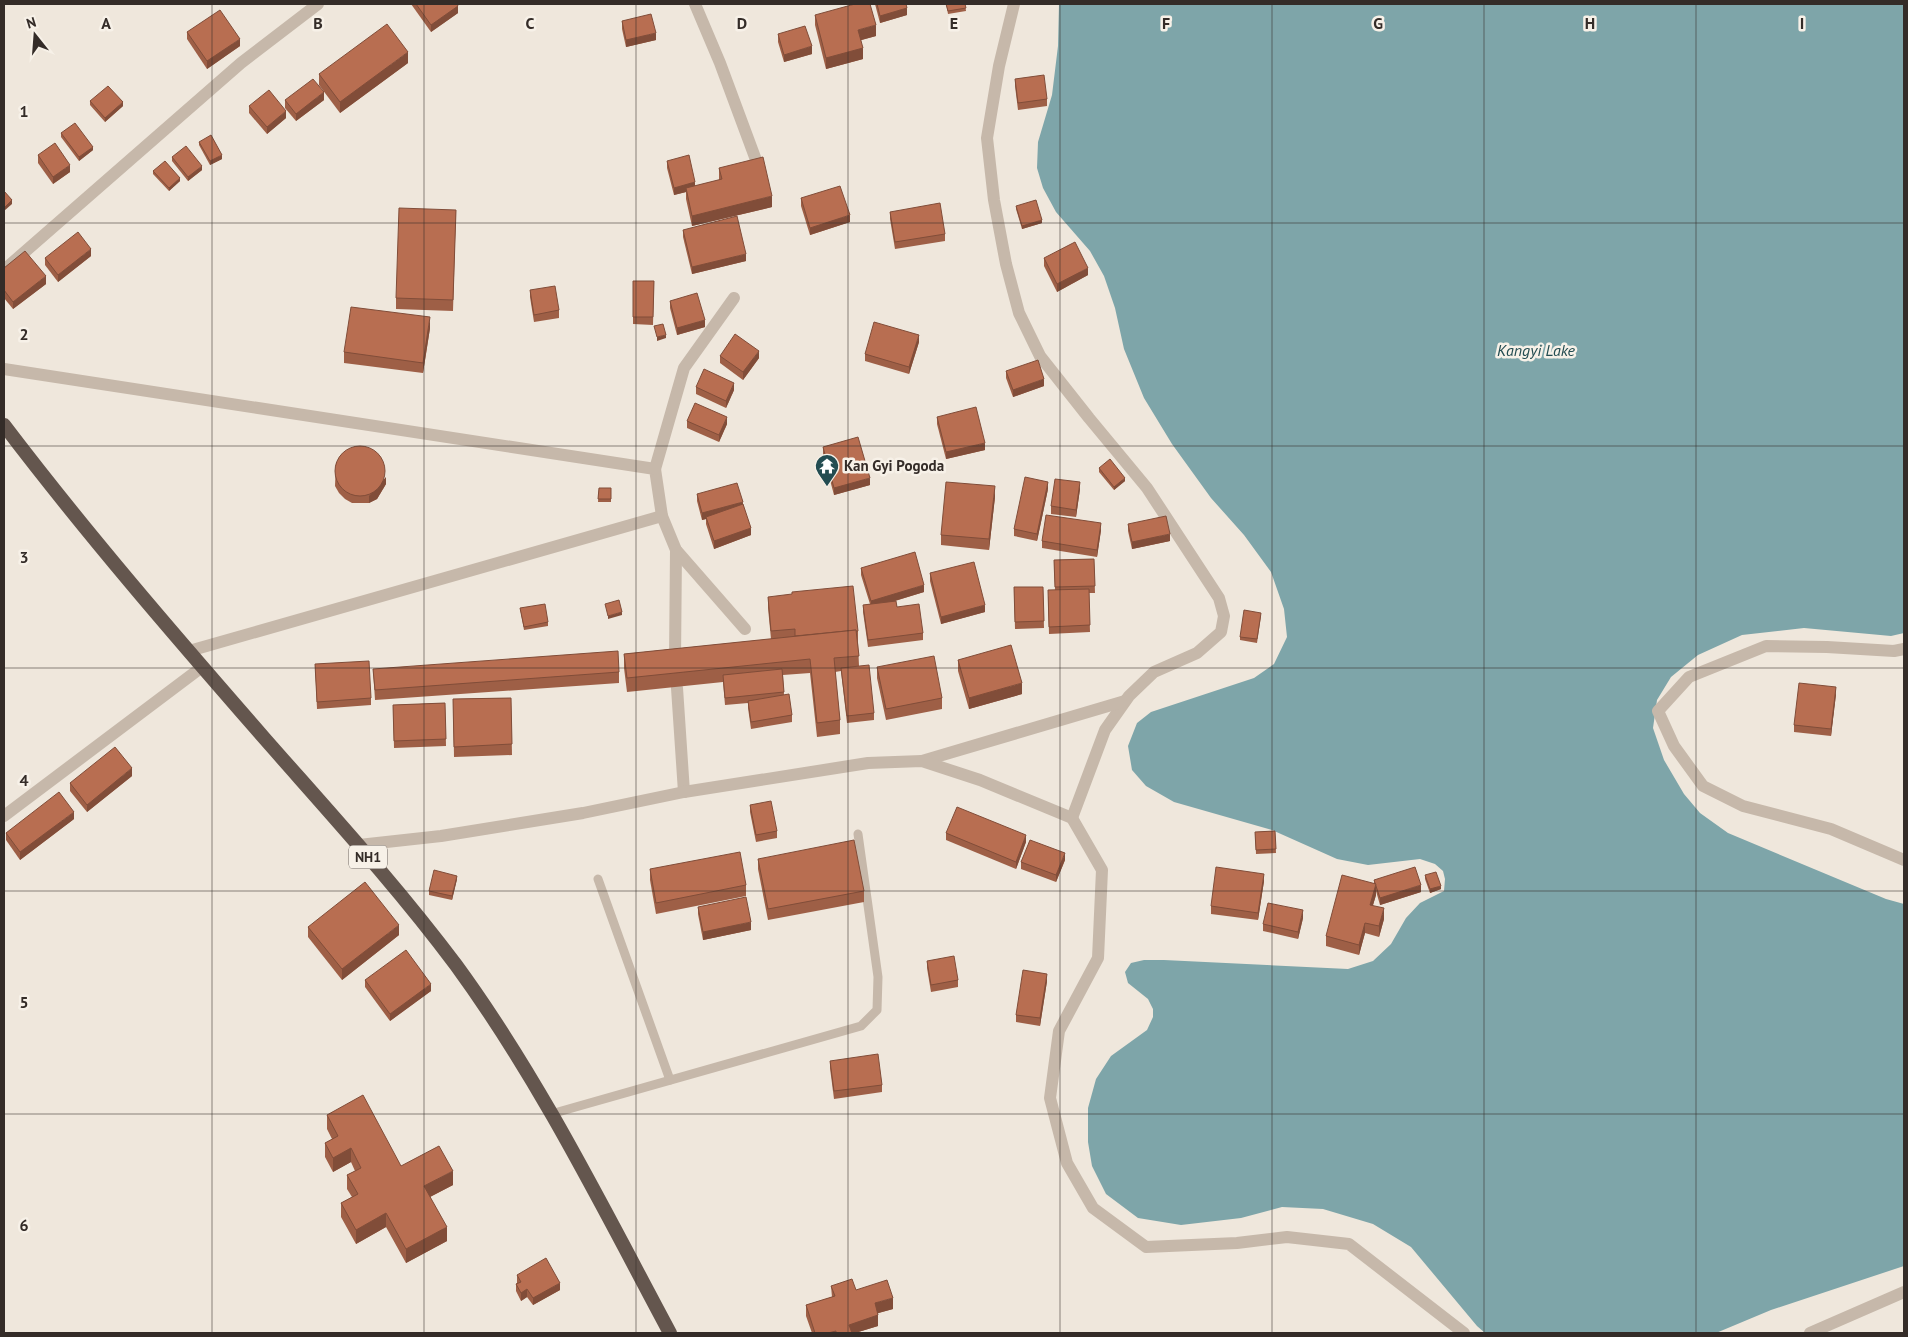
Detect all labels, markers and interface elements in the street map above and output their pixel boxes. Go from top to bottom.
north arrow [10,10,60,60]
text: N [24,13,38,33]
text: A [101,13,111,33]
text: B [313,13,323,33]
text: C [526,13,535,33]
text: D [737,13,747,33]
text: E [950,13,958,33]
text: F [1162,13,1170,33]
text: G [1373,13,1383,33]
text: H [1585,13,1595,33]
text: I [1800,13,1804,33]
text: 1 [19,101,29,121]
text: 2 [19,324,29,344]
water label: Kangyi Lake [1497,340,1575,360]
temple icon: Kan Gyi Pogoda [814,453,840,487]
place label: Kan Gyi Pogoda [844,456,944,475]
text: 3 [19,547,29,567]
text: 4 [19,770,29,790]
road number: NH1 [349,846,387,869]
text: 5 [19,992,29,1012]
text: 6 [19,1215,29,1235]

